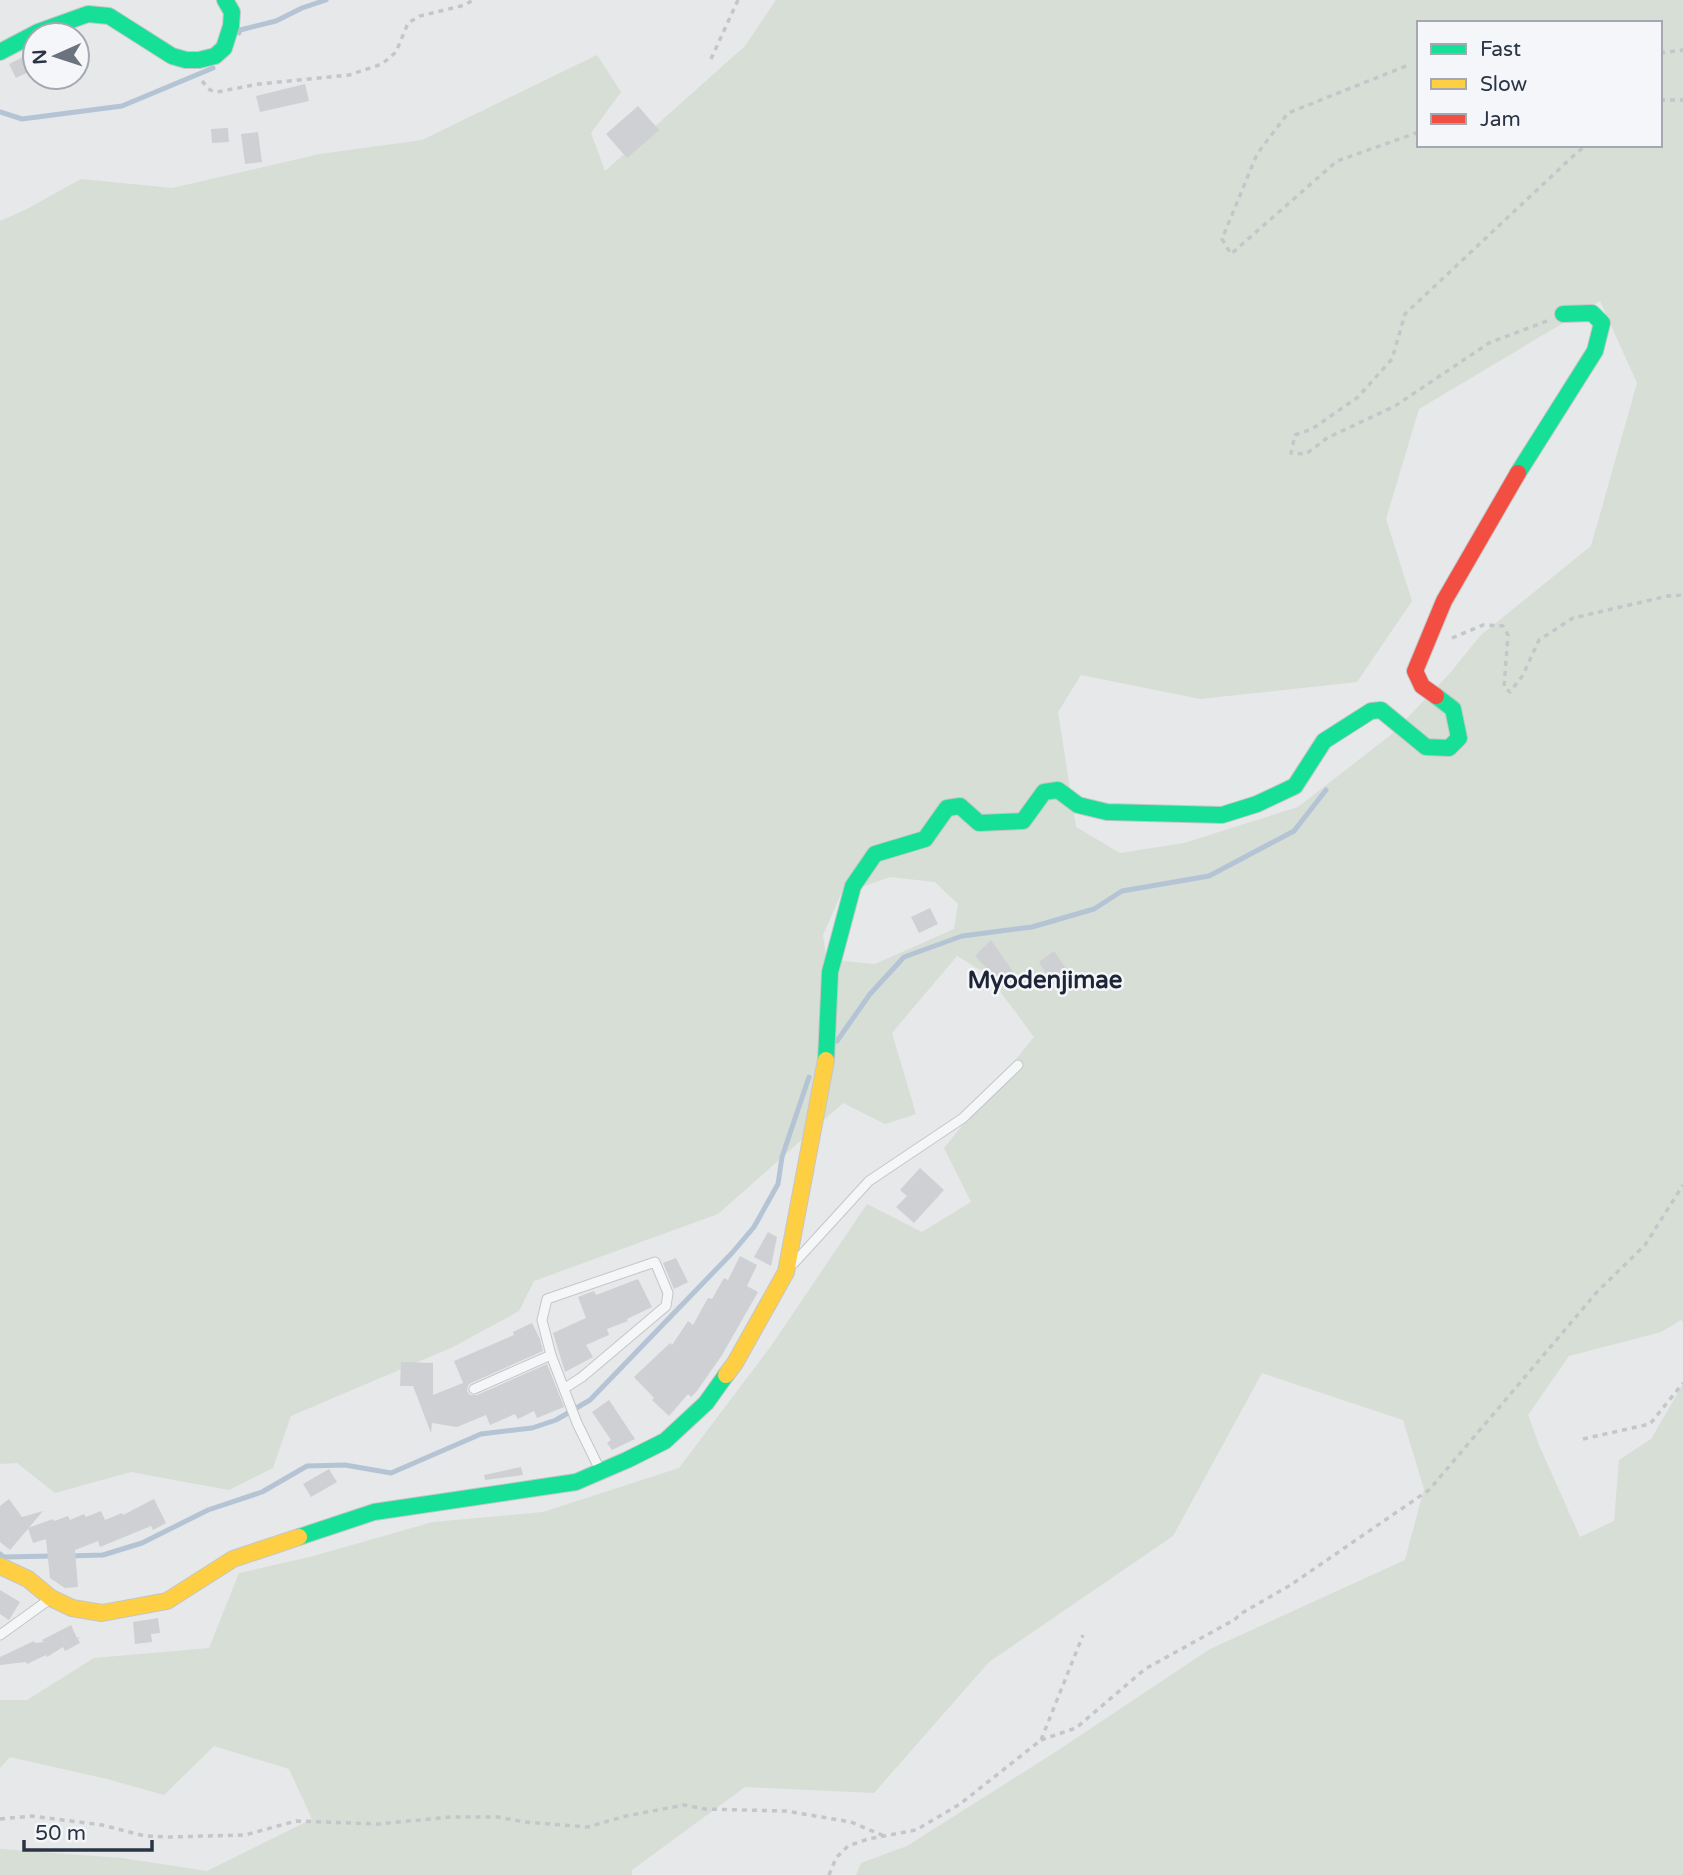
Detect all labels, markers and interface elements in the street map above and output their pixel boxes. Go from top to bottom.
north arrow [21,21,91,91]
legend [1417,21,1662,147]
text: Fast [1480,37,1521,62]
text: N [29,49,51,65]
text: Slow [1480,72,1528,97]
text: Jam [1480,107,1521,132]
district label: Myodenjimae [968,966,1123,995]
scale bar [24,1808,152,1852]
text: 50 m [35,1821,86,1846]

